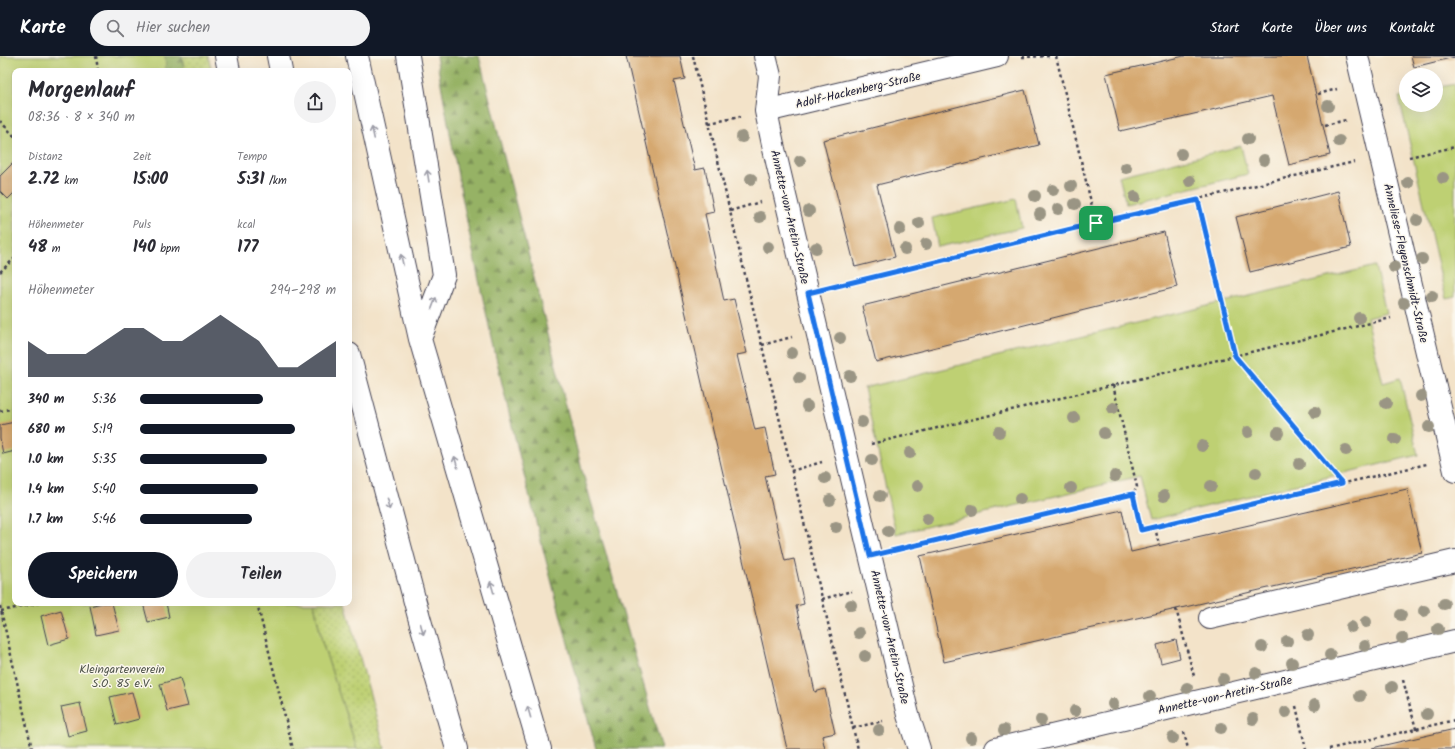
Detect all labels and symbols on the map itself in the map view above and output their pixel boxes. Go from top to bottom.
street label: Adolf-Hackenberg-Straße [794,67,923,114]
one-way arrow [369,127,377,140]
street label: Annette-von-Aretin-Straße [765,148,814,287]
one-way arrow [424,170,432,183]
street label: Anneliese-Fleyenschmidt-Straße [1378,181,1433,345]
pin [1079,206,1113,240]
one-way arrow [398,254,405,267]
one-way arrow [431,297,439,309]
one-way arrow [452,456,459,469]
one-way arrow [385,497,393,510]
street label: Annette-von-Aretin-Straße [865,568,914,707]
one-way arrow [488,581,495,594]
one-way arrow [419,623,426,636]
park label: Kleingartenverein S.O. 85 e.V. [79,660,165,693]
street label: Annette-von-Aretin-Straße [1156,671,1295,720]
one-way arrow [525,705,532,718]

